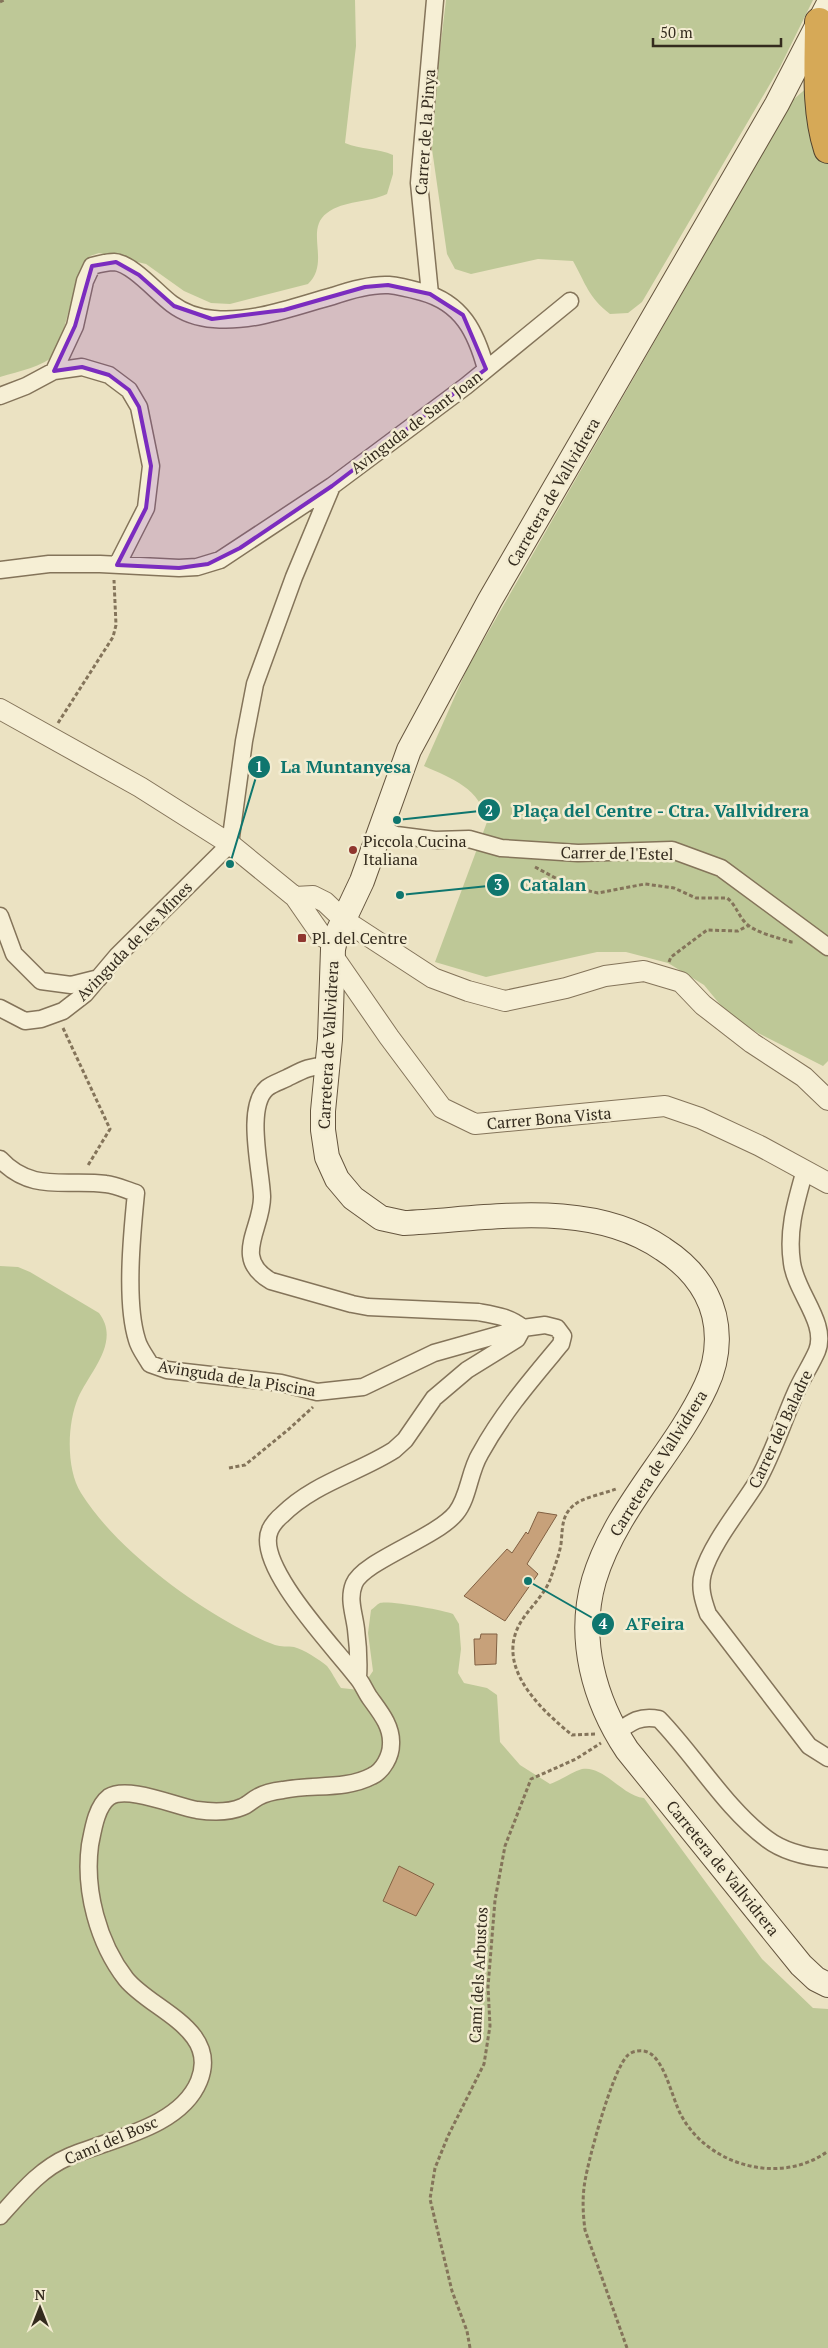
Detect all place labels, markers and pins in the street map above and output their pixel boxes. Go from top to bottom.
callout: La Muntanyesa [246,750,422,783]
callout: Plaça del Centre - Ctra. Vallvidrera [477,794,820,827]
place label: Piccola Cucina Italiana [363,830,467,870]
marker: Piccola Cucina Italiana [347,844,359,856]
callout: Catalan [485,868,597,901]
place label: Pl. del Centre [312,927,407,949]
marker: Pl. del Centre [296,932,308,944]
callout: A'Feira [591,1607,695,1640]

